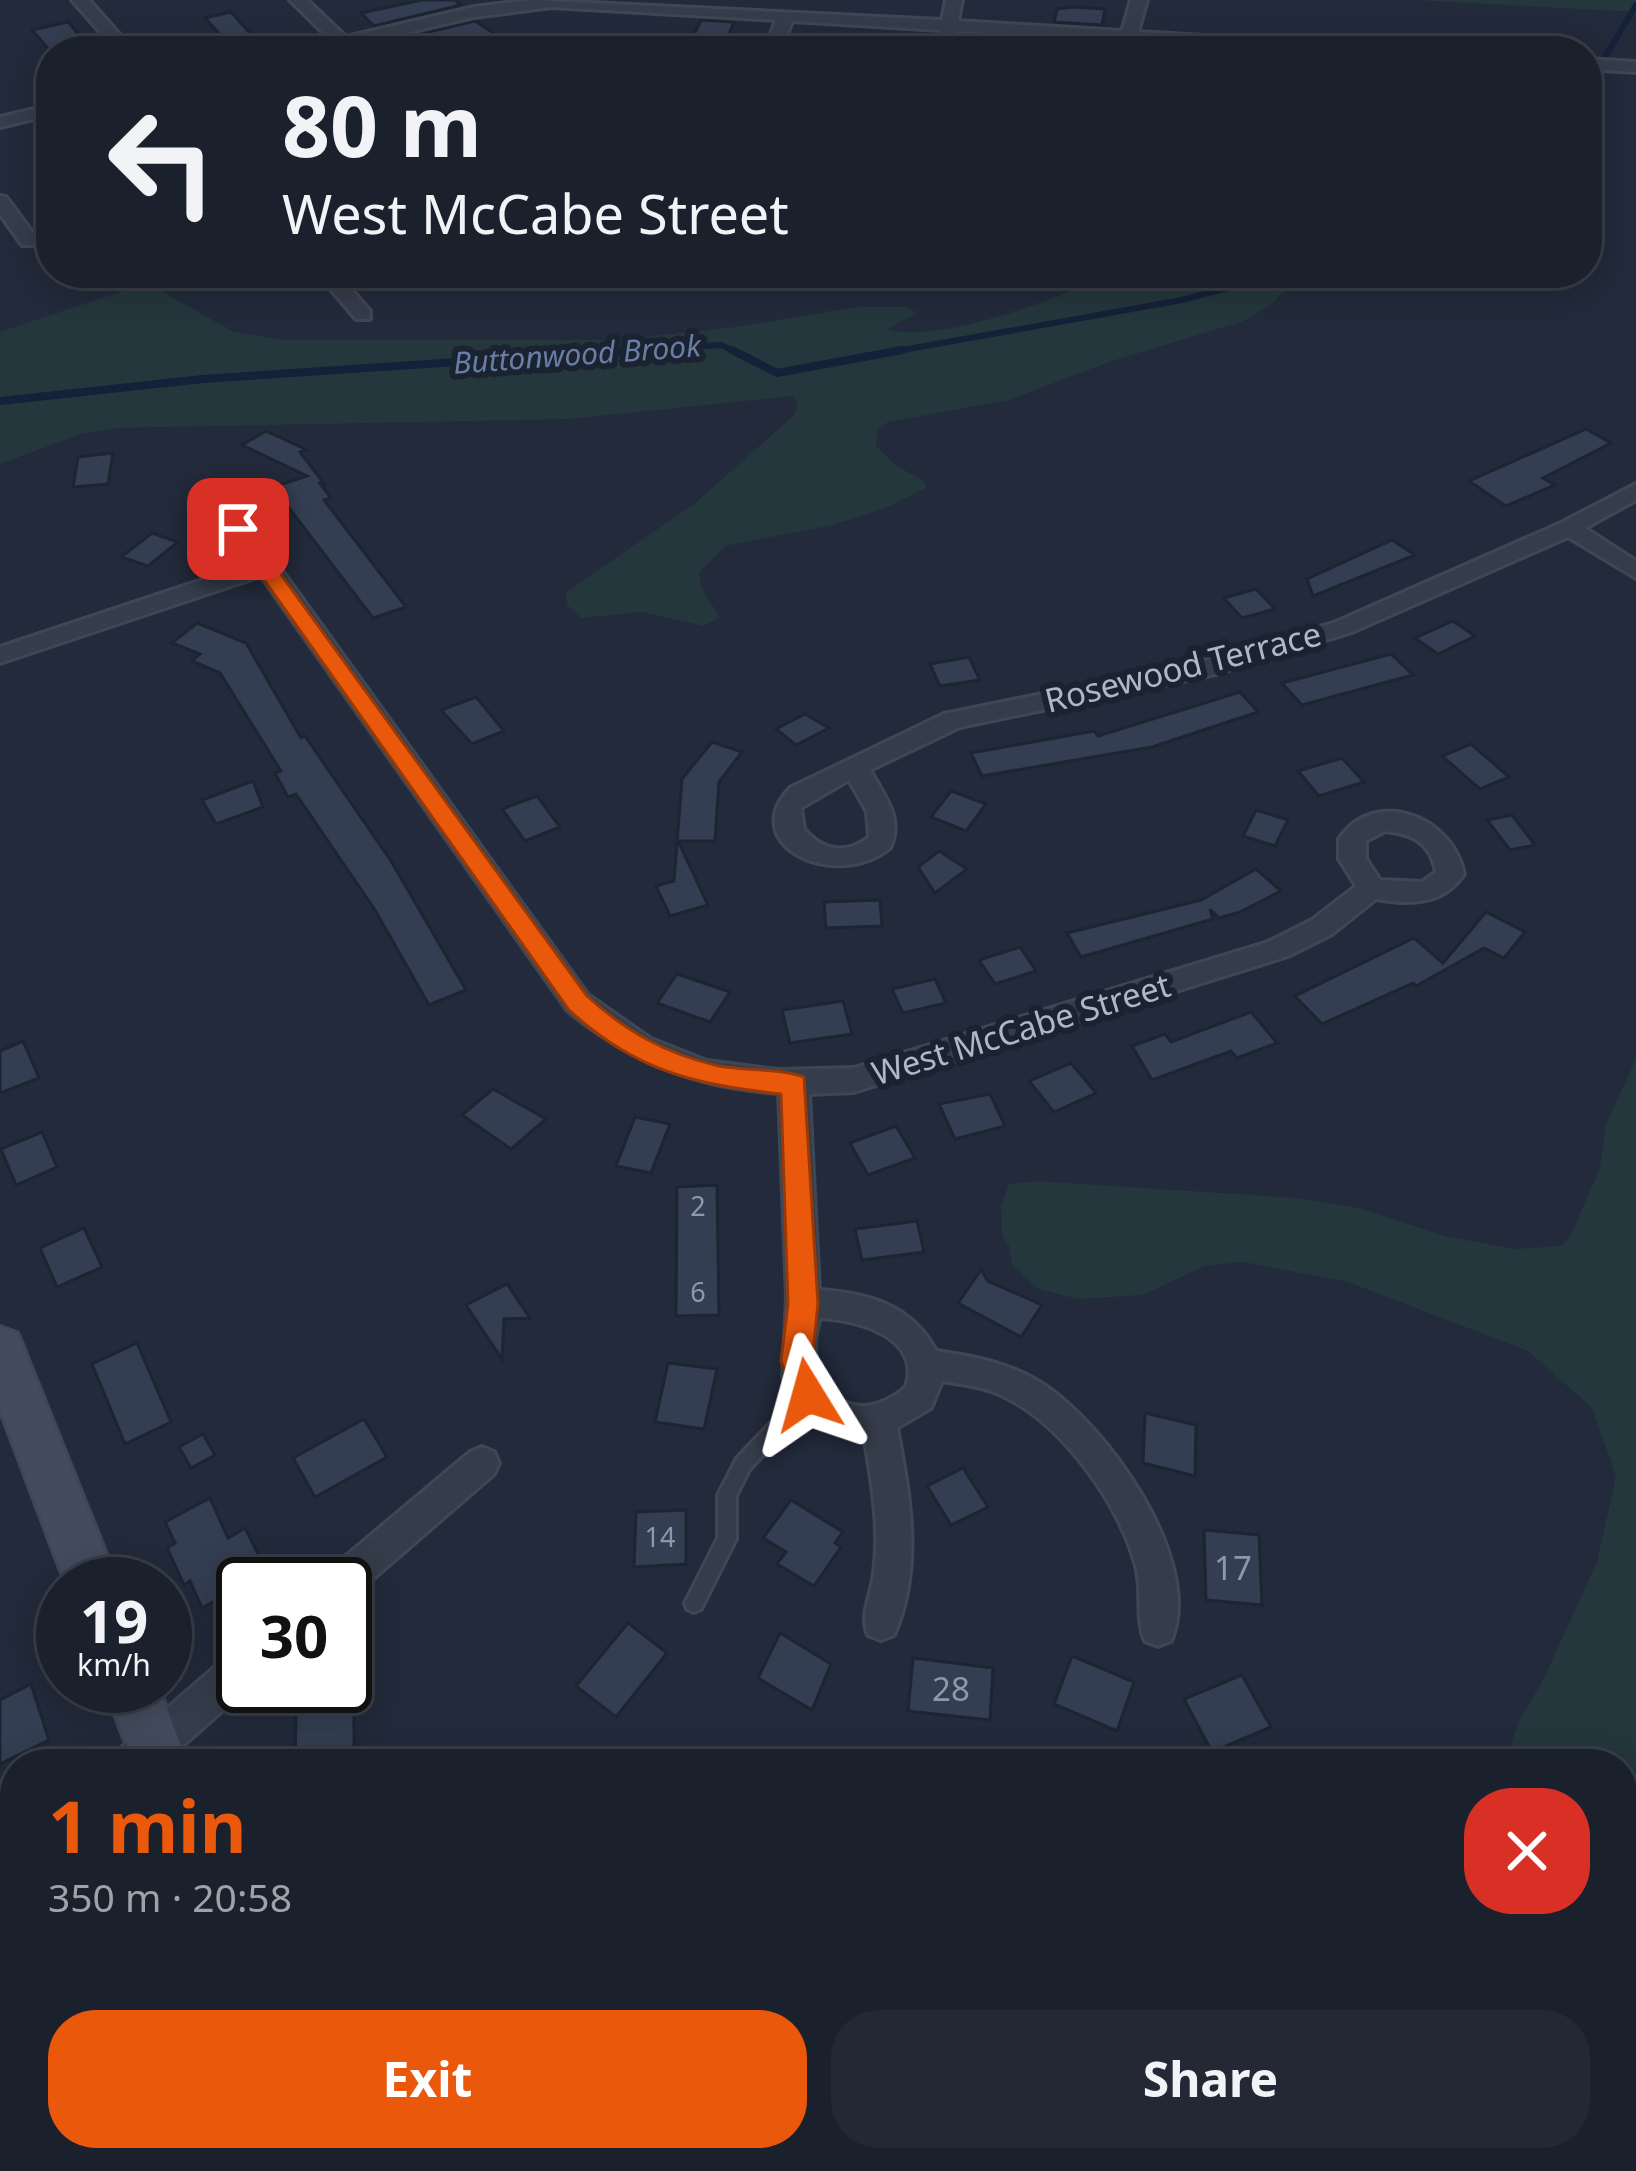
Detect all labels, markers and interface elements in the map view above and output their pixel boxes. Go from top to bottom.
text: 80 m [282,67,482,182]
icon: left [84,84,240,240]
text: West McCabe Street [282,176,789,250]
water label: Buttonwood Brook [452,324,703,383]
pin [187,478,289,580]
icon: arrive [205,496,271,562]
street label: Rosewood Terrace [1040,610,1326,723]
street label: West McCabe Street [866,962,1176,1095]
house number: 2 [690,1187,706,1224]
house number: 6 [690,1273,706,1310]
position arrow [745,1332,871,1458]
house number: 14 [645,1518,675,1555]
house number: 17 [1214,1545,1252,1590]
speed limit sign: 30 [216,1557,372,1713]
text: 19 [80,1579,148,1661]
text: km/h [77,1644,151,1685]
house number: 28 [932,1666,970,1711]
text: 1 min [48,1776,246,1874]
button: close [1464,1788,1590,1914]
text: 350 m · 20:58 [48,1870,292,1923]
button: Exit [48,2010,807,2148]
button: Share [831,2010,1590,2148]

